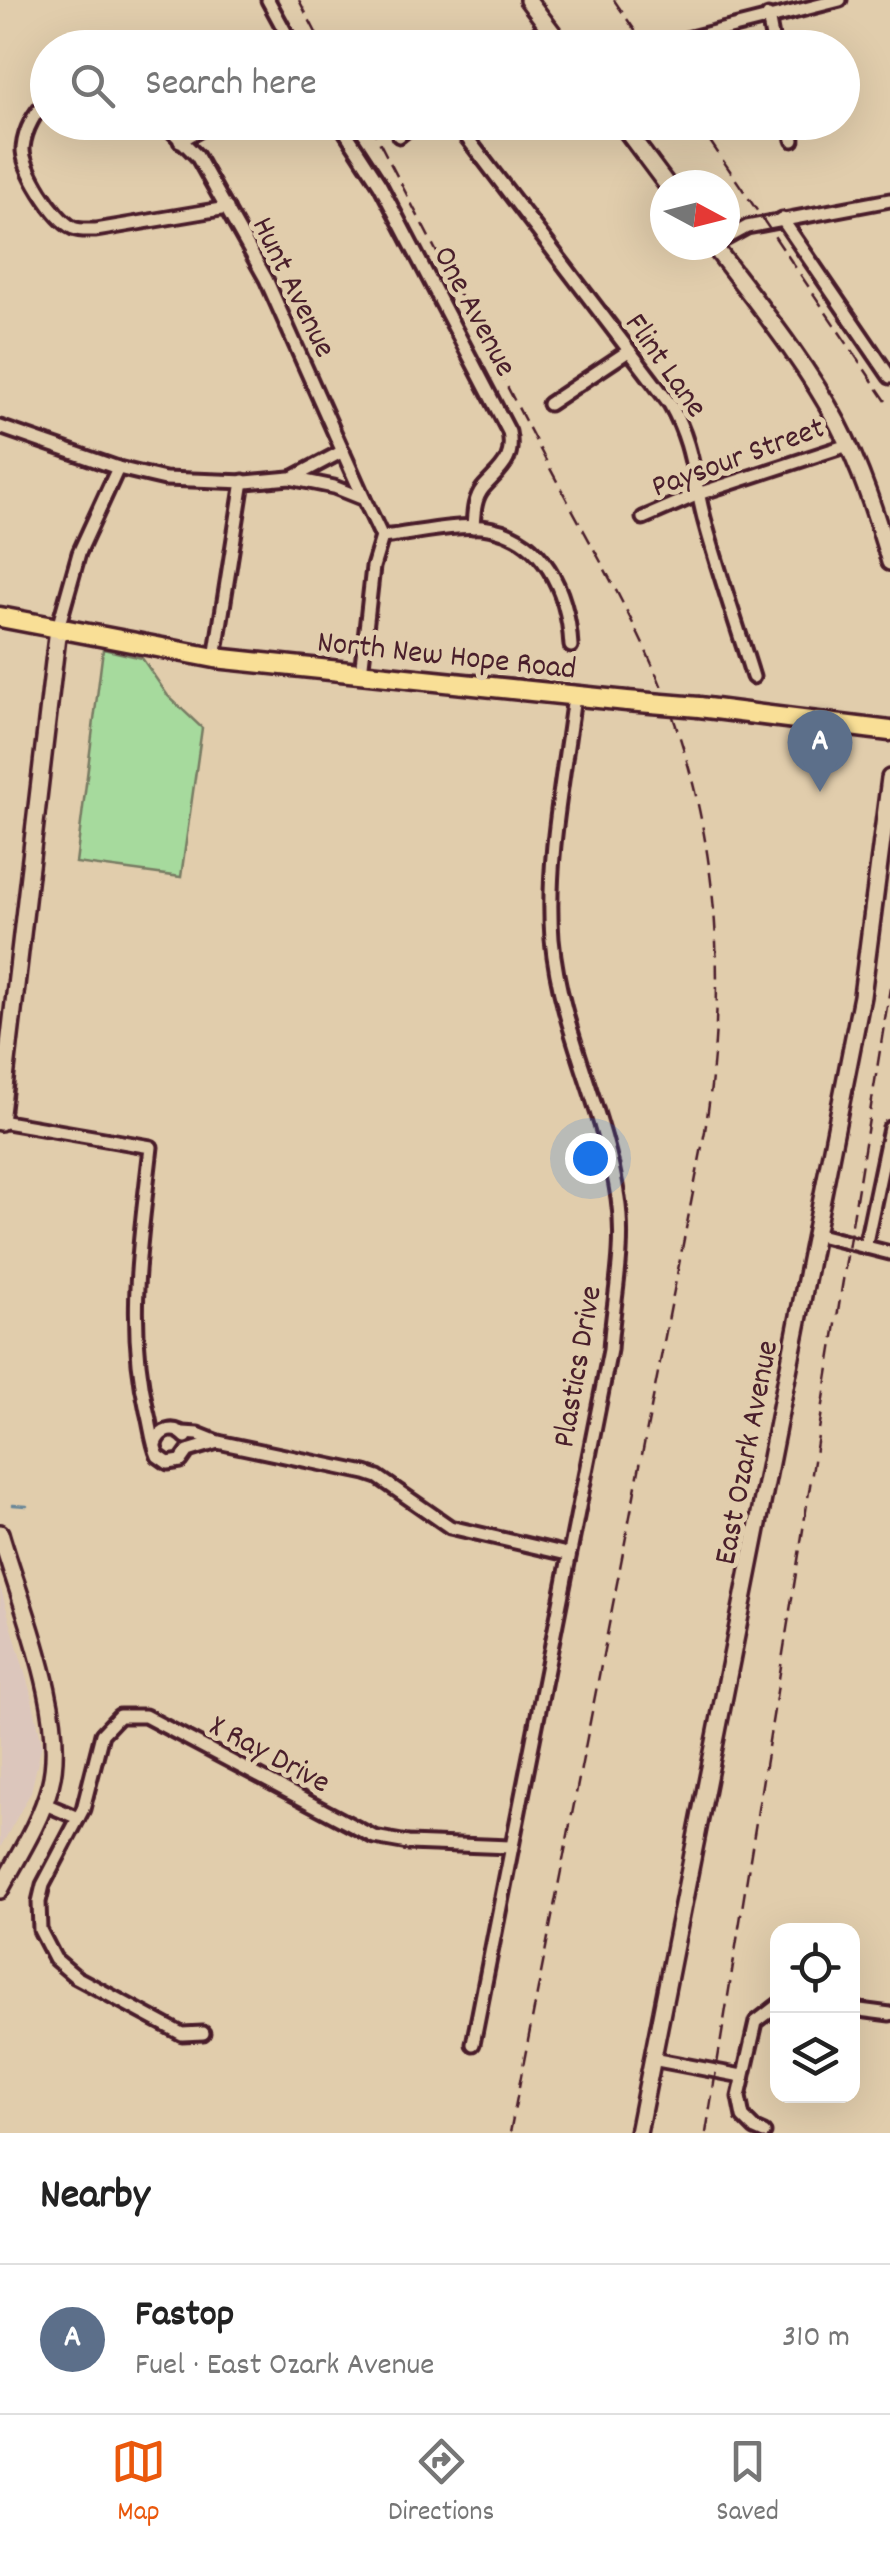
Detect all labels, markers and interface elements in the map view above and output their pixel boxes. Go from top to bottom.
search box [30,30,860,140]
icon: search [65,58,120,113]
text: Search here [145,58,317,113]
north arrow [650,170,740,260]
street label: Hunt Avenue [238,210,345,366]
street label: One Avenue [419,239,526,386]
street label: Flint Lane [611,305,717,429]
street label: Paysour Street [646,407,832,512]
street label: North New Hope Road [315,622,578,694]
pin: A [788,710,852,792]
your location [565,1133,616,1184]
street label: Plastics Drive [543,1282,617,1451]
street label: East Ozark Avenue [705,1337,793,1569]
street label: X Ray Drive [200,1705,337,1808]
map controls [770,1923,860,2103]
button: locate [770,1923,860,2013]
button: layers [770,2013,860,2103]
text: Nearby [40,2168,150,2228]
text: Fastop [135,2289,234,2344]
text: A [64,2316,81,2362]
text: 310 m [782,2316,850,2362]
text: Fuel · East Ozark Avenue [135,2344,434,2390]
tab: Map [111,2434,166,2534]
tab: Directions [388,2434,494,2534]
tab: Saved [716,2434,779,2534]

